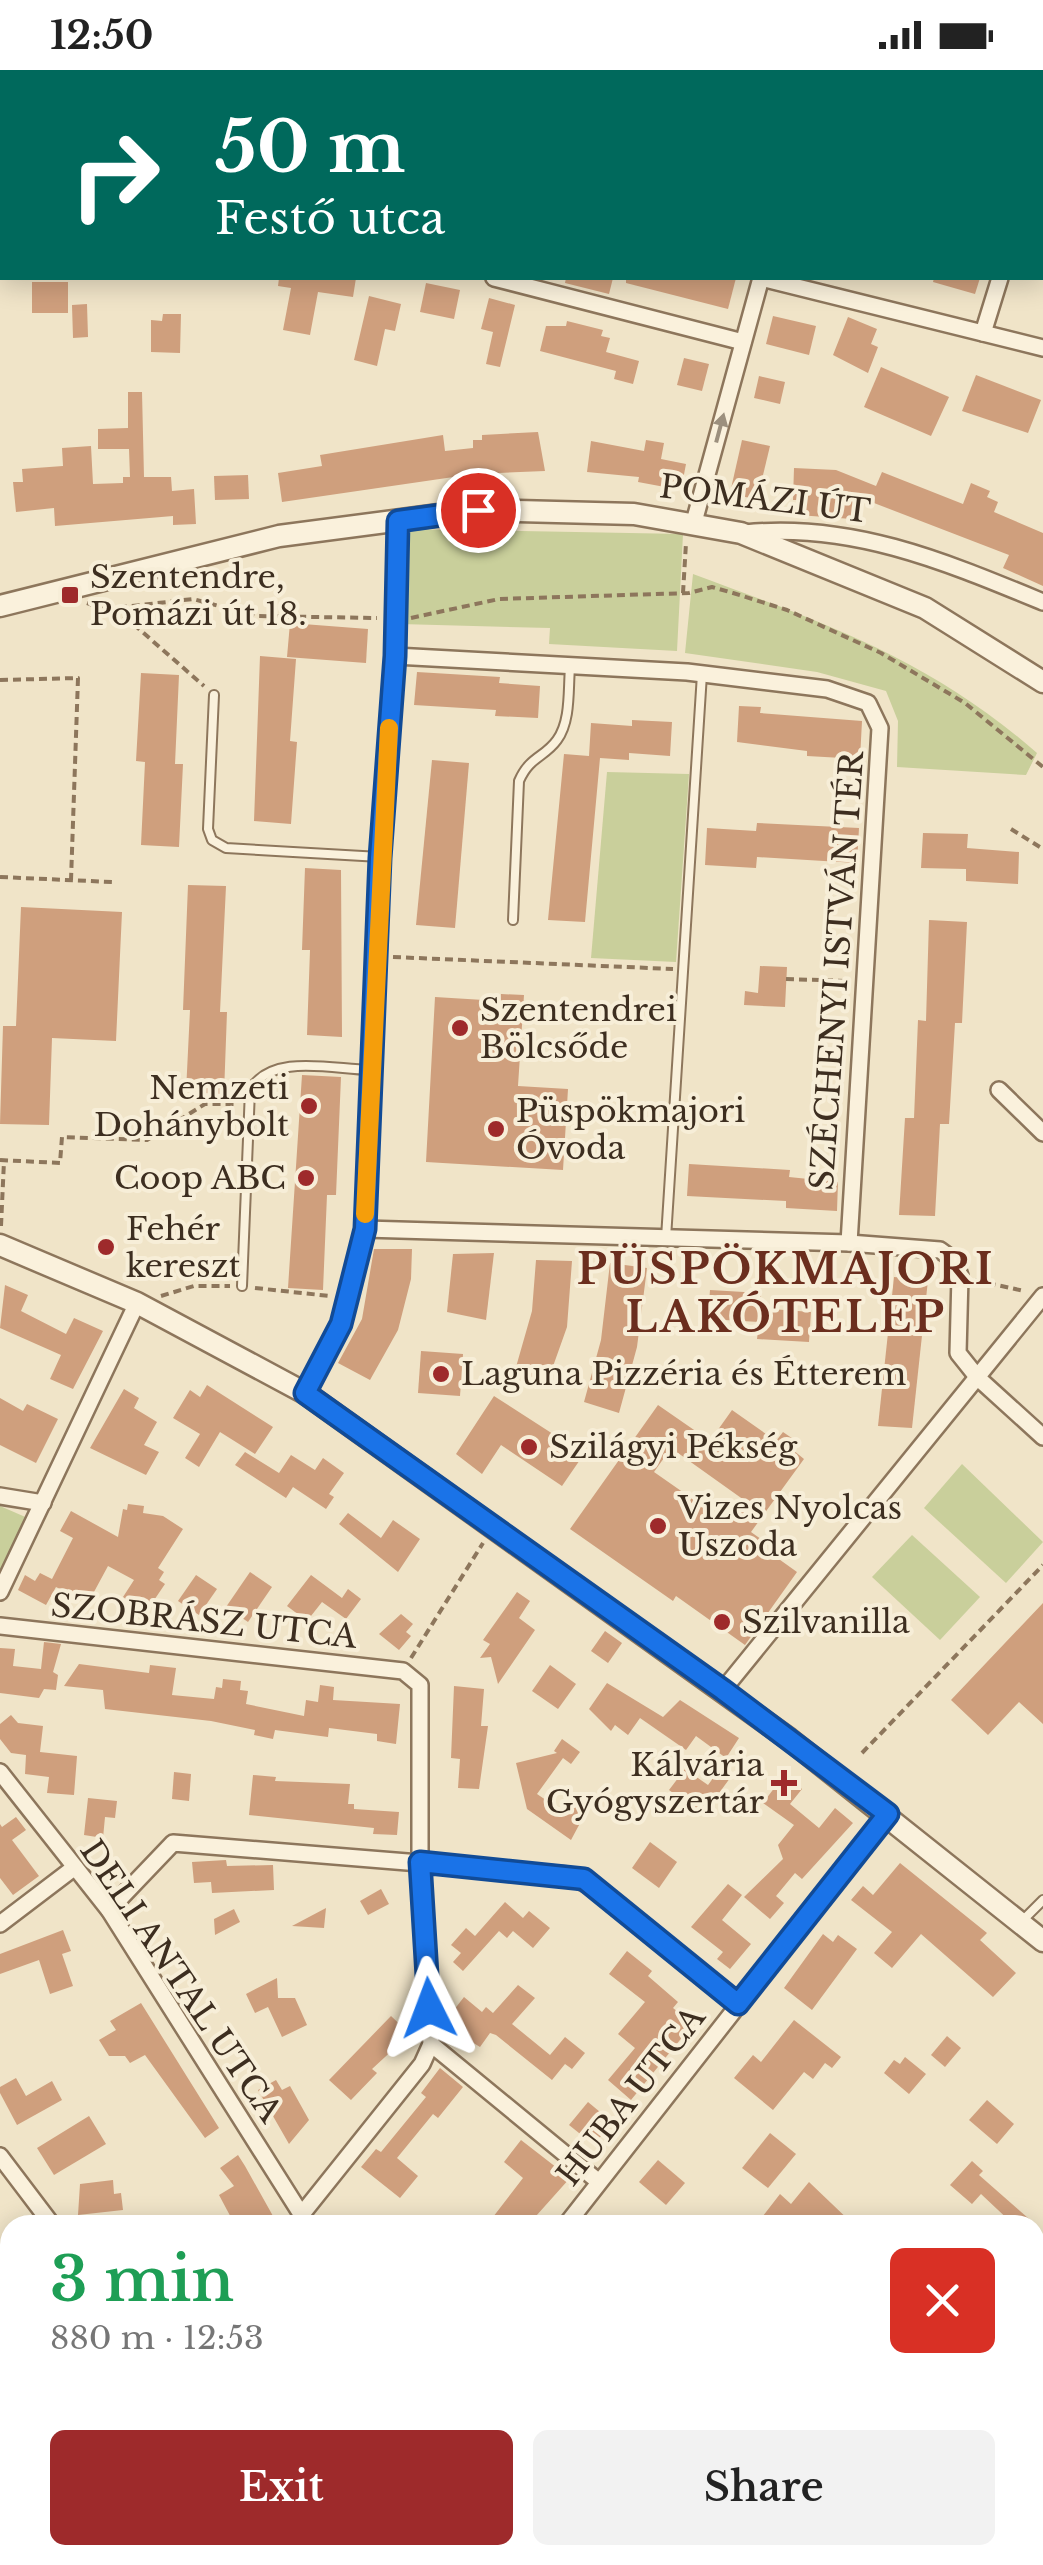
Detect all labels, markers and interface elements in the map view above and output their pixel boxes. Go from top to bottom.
text: 12:50 [50,12,153,59]
text: 50 m [215,104,406,191]
icon: right [50,110,180,240]
text: Festő utca [215,190,445,246]
one-way arrow [712,412,728,443]
street label: POMÁZI ÚT [657,466,873,532]
pin [436,468,521,553]
icon: arrive [451,483,506,538]
place label: Szentendre, Pomázi út 18. [90,557,307,634]
marker: Szentendre, Pomázi út 18. [59,584,81,606]
street label: SZÉCHENYI ISTVÁN TÉR [802,749,872,1192]
place label: Szentendrei Bölcsőde [480,990,677,1067]
marker: Szentendrei Bölcsőde [449,1017,471,1039]
place label: Nemzeti Dohánybolt [94,1068,289,1145]
place label: Püspökmajori Óvoda [516,1091,745,1168]
marker: Nemzeti Dohánybolt [298,1095,320,1117]
marker: Püspökmajori Óvoda [485,1118,507,1140]
place label: Coop ABC [114,1158,286,1198]
marker: Coop ABC [295,1167,317,1189]
place label: Fehér kereszt [126,1209,241,1286]
marker: Fehér kereszt [95,1236,117,1258]
district label: PÜSPÖKMAJORI LAKÓTELEP [577,1243,995,1343]
place label: Laguna Pizzéria és Étterem [461,1354,906,1394]
marker: Laguna Pizzéria és Étterem [430,1363,452,1385]
place label: Szilágyi Pékség [549,1427,798,1467]
marker: Szilágyi Pékség [518,1436,540,1458]
place label: Vizes Nyolcas Uszoda [677,1488,902,1565]
marker: Vizes Nyolcas Uszoda [647,1515,669,1537]
street label: SZOBRÁSZ UTCA [49,1585,360,1657]
place label: Szilvanilla [742,1602,910,1642]
marker: Szilvanilla [711,1611,733,1633]
place label: Kálvária Gyógyszertár [546,1745,765,1822]
marker: Kálvária Gyógyszertár [773,1772,795,1794]
street label: DELI ANTAL UTCA [72,1832,291,2131]
position arrow [377,1956,481,2060]
street label: HUBA UTCA [548,1997,714,2194]
text: 3 min [50,2243,234,2317]
button: close [890,2248,995,2353]
text: 880 m · 12:53 [50,2318,264,2358]
button: Exit [50,2430,513,2545]
button: Share [533,2430,995,2545]

